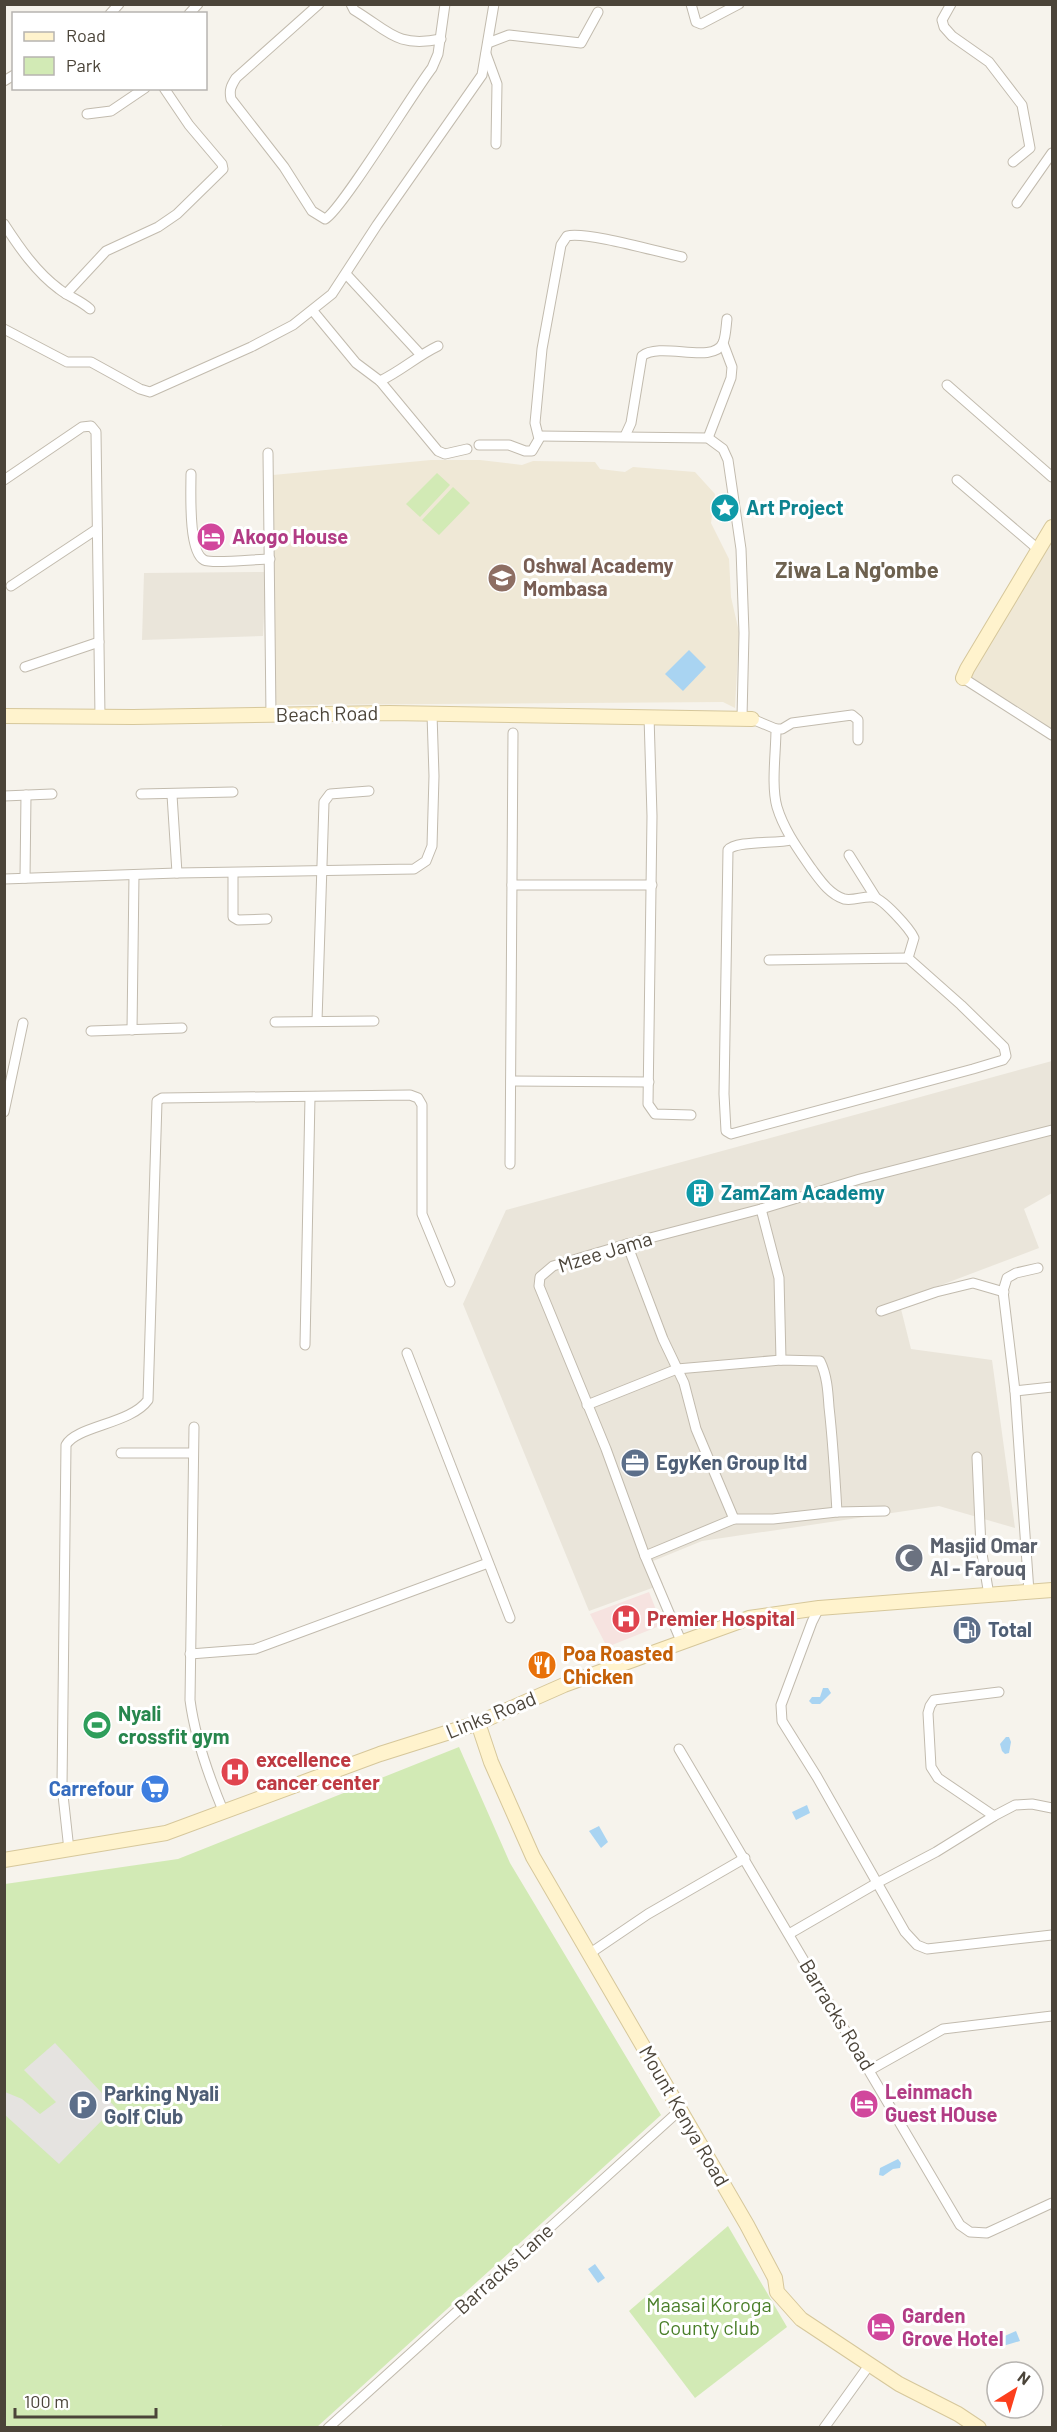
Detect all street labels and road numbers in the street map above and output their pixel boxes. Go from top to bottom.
street label: Beach Road [275,700,379,726]
street label: Mzee Jama [555,1225,655,1277]
street label: Links Road [442,1685,539,1743]
street label: Barracks Road [795,1954,880,2074]
street label: Mount Kenya Road [635,2041,735,2190]
street label: Barracks Lane [449,2218,558,2319]

